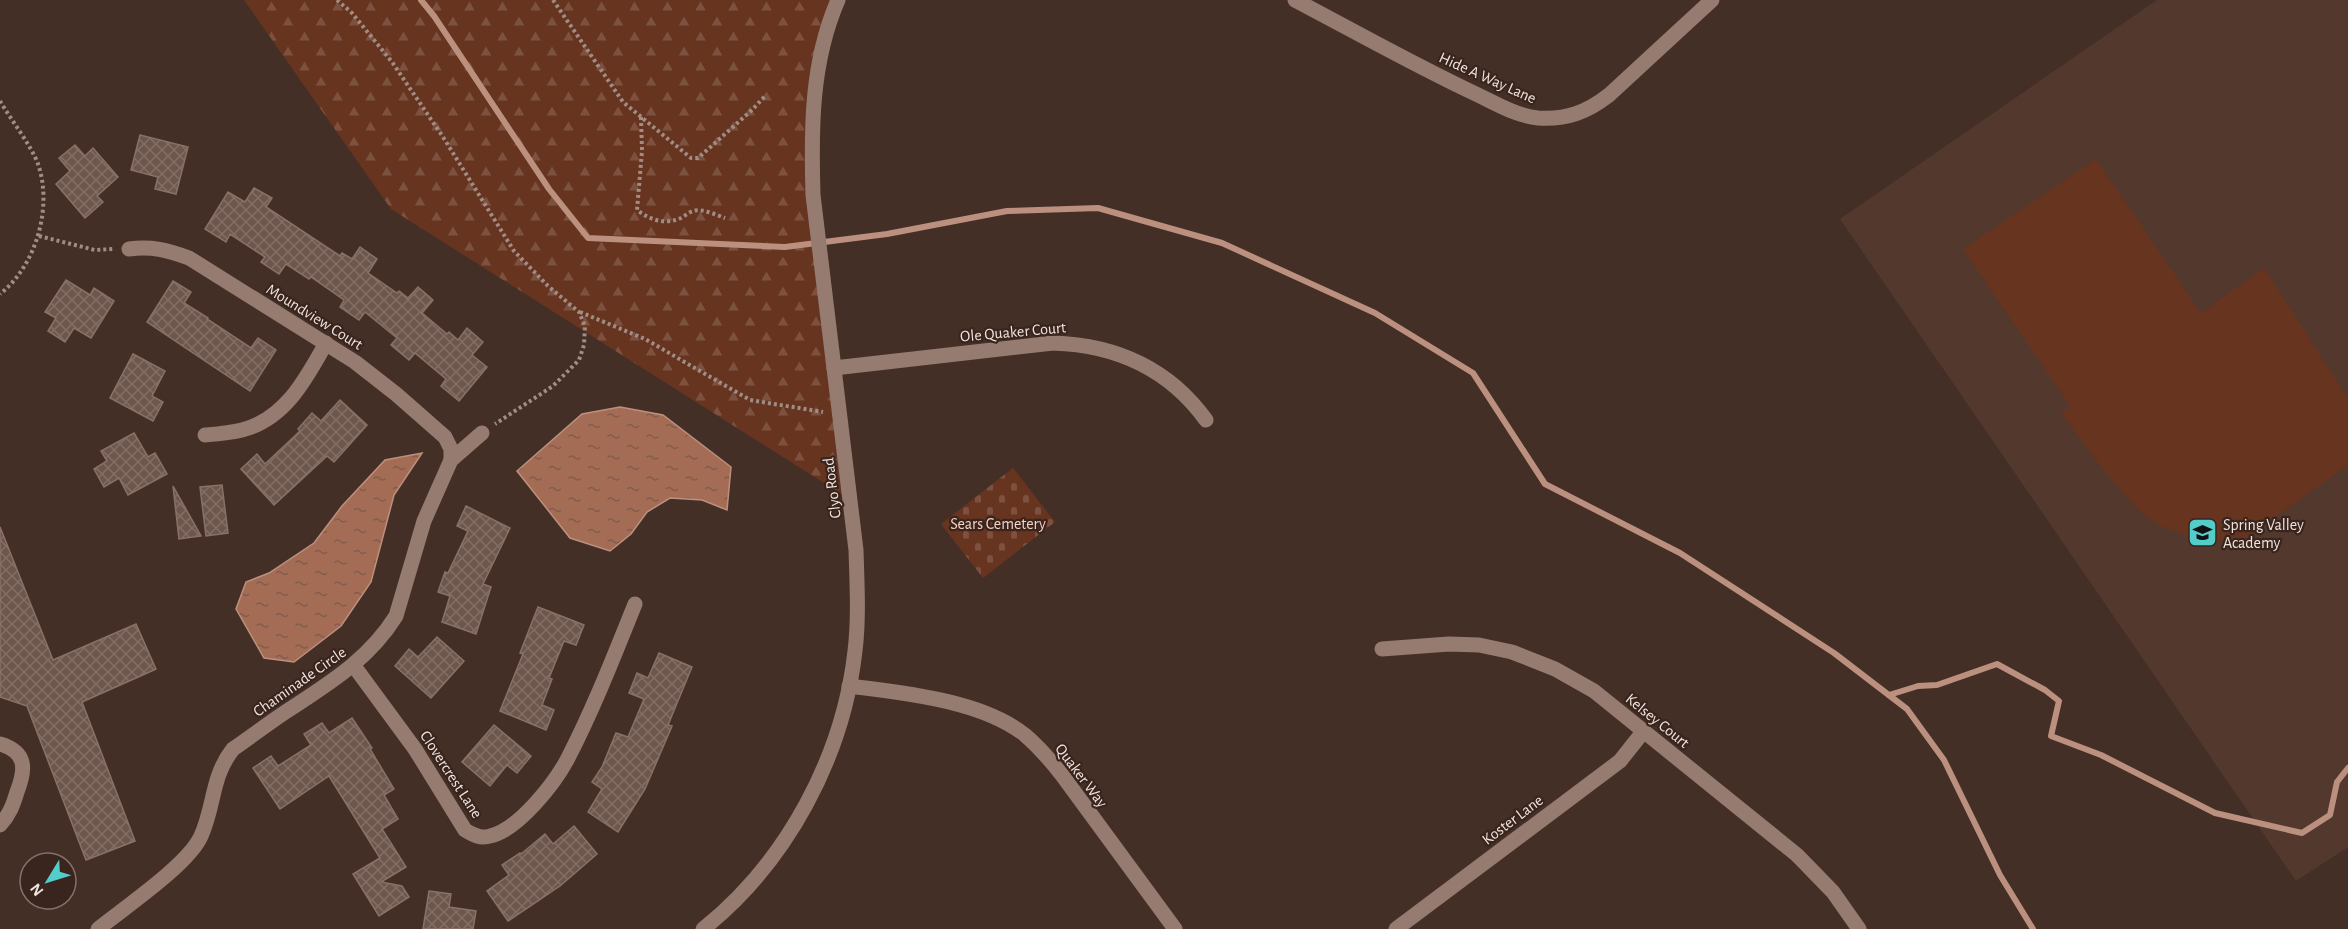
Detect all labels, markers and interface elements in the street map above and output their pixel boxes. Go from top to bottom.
street label: Hide A Way Lane [1436,49,1539,107]
street label: Moundview Court [263,281,365,353]
street label: Ole Quaker Court [959,319,1067,346]
street label: Clyo Road [820,456,845,519]
park label: Sears Cemetery [950,516,1046,533]
school or university icon: Spring Valley Academy [2186,517,2218,549]
place label: Spring Valley Academy [2223,517,2304,552]
street label: Chaminade Circle [250,644,349,720]
street label: Kelsey Court [1622,690,1692,752]
street label: Clovercrest Lane [417,728,485,821]
street label: Quaker Way [1051,741,1110,811]
street label: Koster Lane [1479,792,1546,848]
north arrow [18,851,78,911]
text: N [27,880,47,899]

